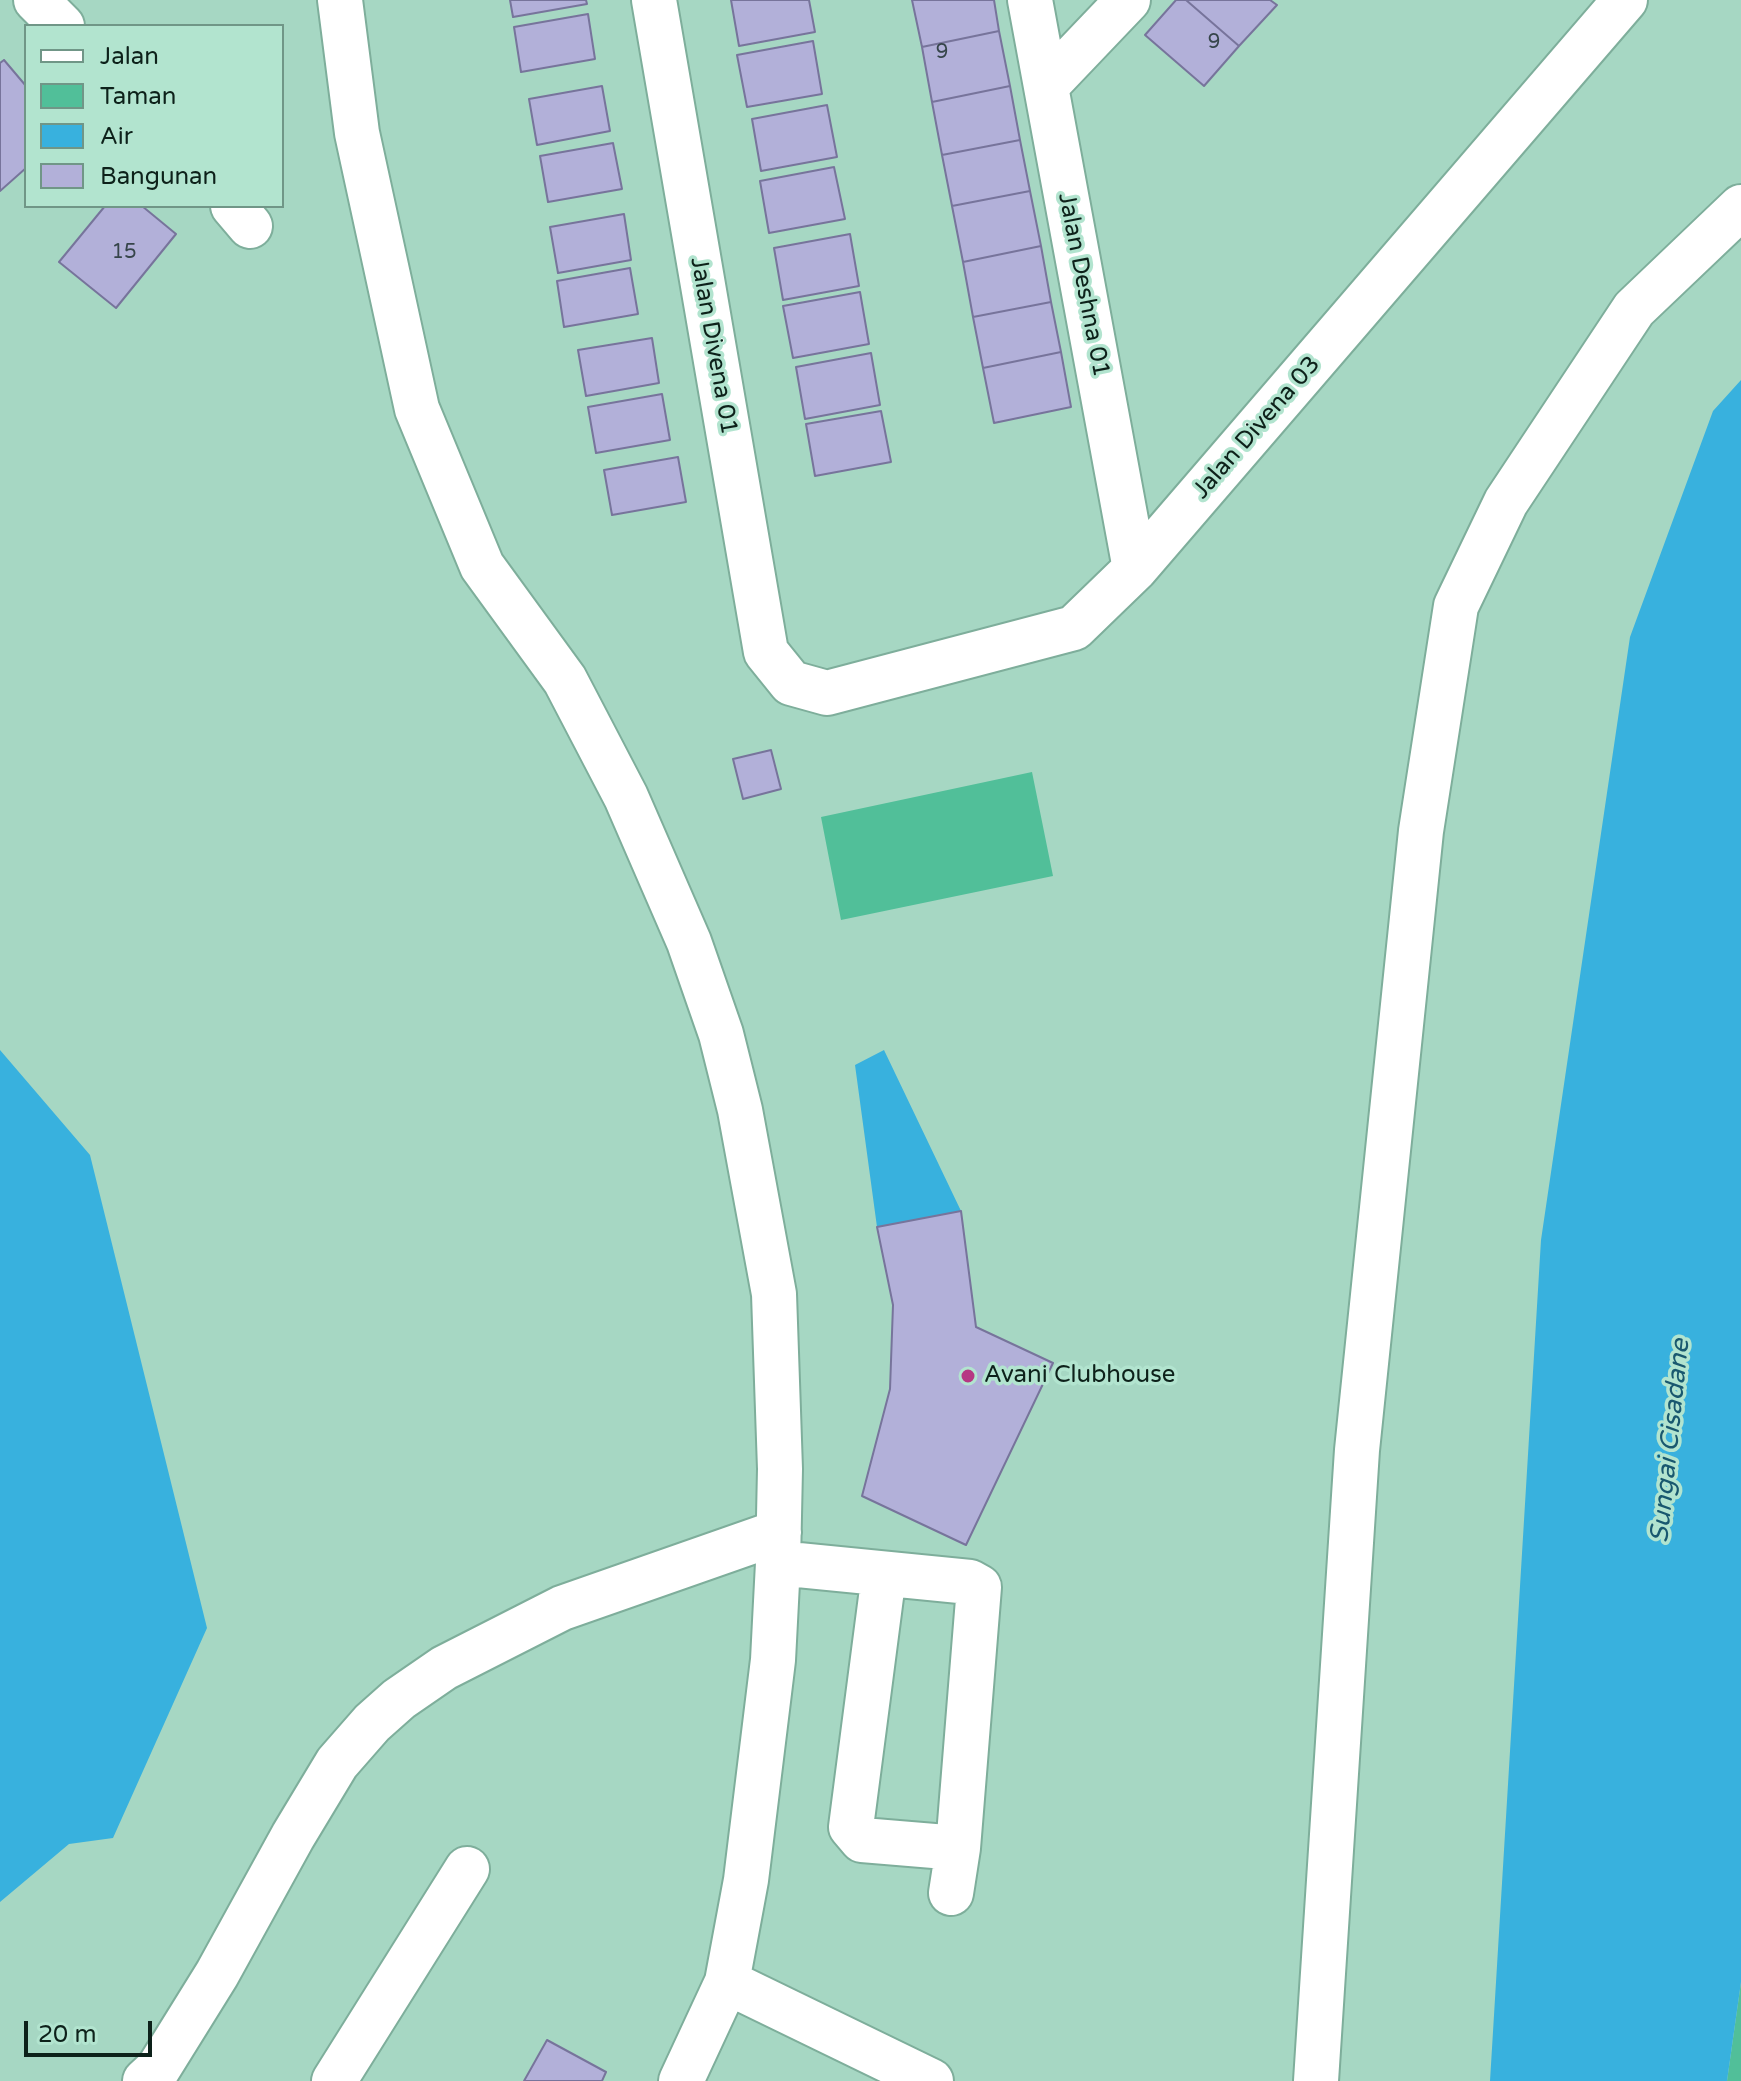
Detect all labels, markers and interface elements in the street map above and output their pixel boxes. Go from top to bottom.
legend [24,24,284,208]
house number: 9 [1208,31,1220,55]
house number: 9 [936,41,948,65]
text: Jalan [100,42,159,71]
text: Taman [100,82,176,111]
text: Air [100,122,133,151]
text: Bangunan [100,162,217,191]
street label: Jalan Deshna 01 [1051,191,1115,379]
house number: 15 [111,241,137,265]
street label: Jalan Divena 01 [683,255,743,437]
street label: Jalan Divena 03 [1187,351,1327,505]
water label: Sungai Cisadane [1645,1337,1697,1545]
place label: Avani Clubhouse [984,1362,1175,1390]
marker: Avani Clubhouse [959,1367,977,1385]
scale bar [28,2005,156,2055]
text: 20 m [38,2020,96,2049]

